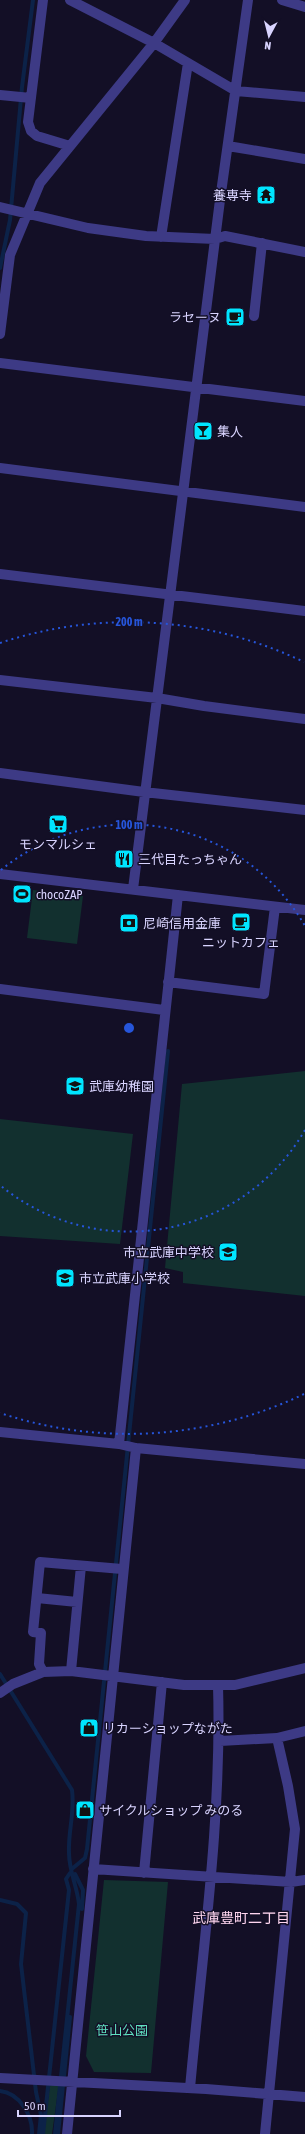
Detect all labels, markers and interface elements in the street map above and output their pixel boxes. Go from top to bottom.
north arrow [249,16,289,56]
text: N [264,40,272,52]
temple icon: 養専寺 [255,184,277,206]
place label: 養専寺 [213,188,252,203]
cafe icon: ラセーヌ [224,306,246,328]
place label: ラセーヌ [169,310,221,325]
bar icon: 集人 [192,420,214,442]
place label: 集人 [217,424,243,439]
text: 200 m [115,615,143,629]
supermarket icon: モンマルシェ [47,813,69,835]
text: 100 m [115,818,143,832]
place label: モンマルシェ [19,837,97,852]
restaurant icon: 三代目たっちゃん [113,848,135,870]
place label: 三代目たっちゃん [138,852,242,867]
sports icon: chocoZAP [11,883,33,905]
place label: chocoZAP [36,887,83,902]
cafe icon: ニットカフェ [230,911,252,933]
bank icon: 尼崎信用金庫 [118,912,140,934]
place label: 尼崎信用金庫 [143,916,221,931]
place label: ニットカフェ [202,935,280,950]
centre of rings [122,1021,136,1035]
school or university icon: 武庫幼稚園 [64,1075,86,1097]
place label: 武庫幼稚園 [89,1079,154,1094]
school or university icon: 市立武庫中学校 [217,1241,239,1263]
place label: 市立武庫中学校 [123,1245,214,1260]
school or university icon: 市立武庫小学校 [54,1267,76,1289]
place label: 市立武庫小学校 [79,1271,170,1286]
shop icon: リカーショップながた [78,1717,100,1739]
place label: リカーショップながた [103,1721,233,1736]
shop icon: サイクルショップ みのる [74,1799,96,1821]
place label: サイクルショップ みのる [99,1803,243,1818]
district label: 武庫豊町二丁目 [192,1910,290,1926]
park label: 笹山公園 [96,2023,148,2038]
scale bar [18,2092,120,2118]
text: 50 m [24,2099,46,2113]

